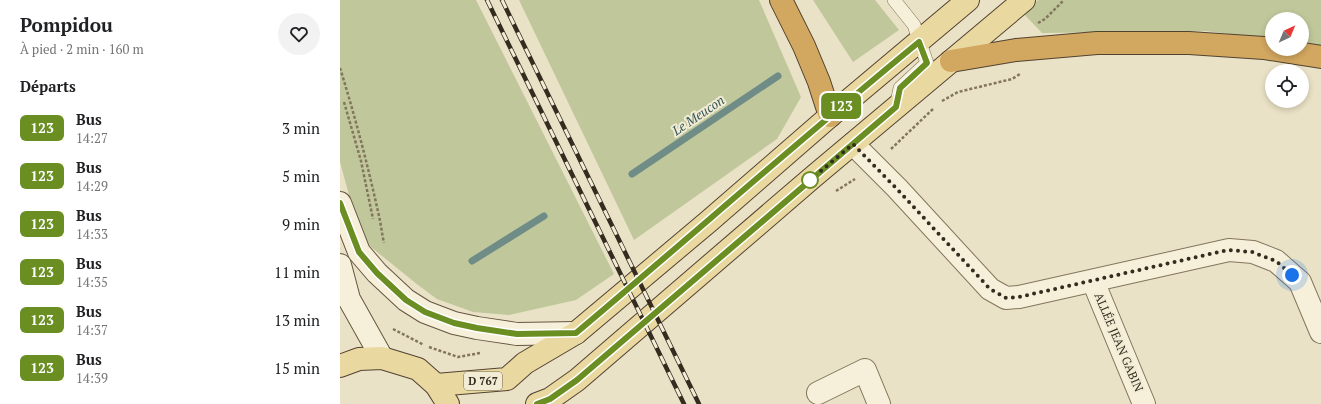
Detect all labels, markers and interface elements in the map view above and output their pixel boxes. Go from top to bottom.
text: Pompidou [20,12,113,37]
north arrow [1265,12,1309,56]
map controls [1265,12,1309,108]
button: heart [278,13,320,55]
text: À pied · 2 min · 160 m [20,40,144,58]
button: locate [1265,64,1309,108]
text: Départs [20,76,76,96]
water label: Le Meucon [667,91,728,140]
line badge: 123 [818,93,864,119]
text: 123 [829,96,853,115]
text: Bus [76,109,102,129]
text: 123 [30,118,54,137]
text: 3 min [282,118,320,138]
text: 14:27 [76,129,108,147]
text: Bus [76,157,102,177]
text: 123 [30,166,54,185]
text: 5 min [282,166,320,186]
unlabelled marker [801,171,819,189]
text: 14:29 [76,177,108,195]
text: Bus [76,205,102,225]
text: 123 [30,214,54,233]
text: 9 min [282,214,320,234]
text: 14:33 [76,225,108,243]
text: Bus [76,253,102,273]
text: 123 [30,262,54,281]
text: 11 min [274,262,320,282]
your location [1282,265,1302,285]
text: 14:35 [76,273,108,291]
street label: ALLÉE JEAN GABIN [1091,290,1147,394]
text: Bus [76,301,102,321]
text: 123 [30,310,54,329]
text: 13 min [274,310,320,330]
text: 14:37 [76,321,108,339]
text: Bus [76,349,102,369]
text: 123 [30,358,54,377]
text: 15 min [274,358,320,378]
text: 14:39 [76,369,108,387]
road number: D 767 [464,372,502,390]

